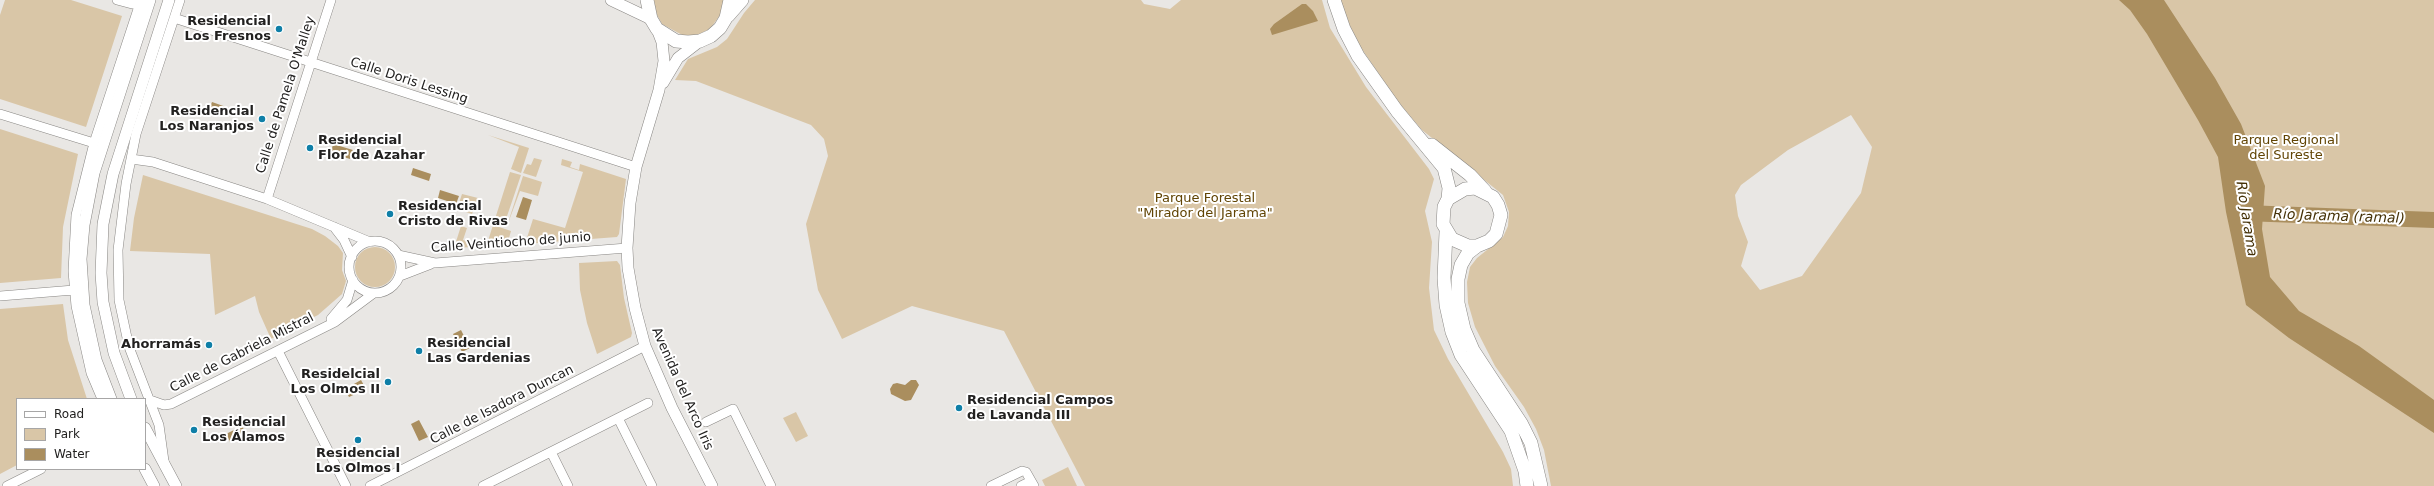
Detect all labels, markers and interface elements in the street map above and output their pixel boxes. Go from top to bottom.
place label: Residencial Los Fresnos [185,14,271,45]
street label: Calle de Pamela O'Malley [253,14,319,176]
marker: Residencial Los Fresnos [274,24,284,34]
street label: Calle Doris Lessing [348,55,470,107]
place label: Residencial Los Naranjos [159,104,254,135]
marker: Residencial Los Naranjos [257,114,267,124]
place label: Residencial Flor de Azahar [318,133,425,164]
park label: Parque Regional del Sureste [2233,133,2339,164]
marker: Residencial Flor de Azahar [305,143,315,153]
water label: Río Jarama [2232,180,2260,258]
park label: Parque Forestal "Mirador del Jarama" [1137,191,1273,222]
place label: Residencial Cristo de Rivas [398,199,508,230]
water label: Río Jarama (ramal) [2273,206,2405,228]
marker: Residencial Cristo de Rivas [385,209,395,219]
street label: Calle Veintiocho de junio [430,230,592,256]
street label: Calle de Gabriela Mistral [167,310,317,396]
street label: Avenida del Arco Iris [648,325,716,453]
place label: Residencial Las Gardenias [427,336,531,367]
place label: Ahorramás [121,337,201,353]
marker: Ahorramás [204,340,214,350]
marker: Residencial Las Gardenias [414,346,424,356]
street label: Calle de Isadora Duncan [428,362,576,448]
place label: Residelcial Los Olmos II [291,367,380,398]
marker: Residelcial Los Olmos II [383,377,393,387]
place label: Residencial Campos de Lavanda III [967,393,1113,424]
legend [16,398,146,470]
marker: Residencial Campos de Lavanda III [954,403,964,413]
text: Road [54,407,84,421]
place label: Residencial Los Álamos [202,415,286,446]
marker: Residencial Los Álamos [189,425,199,435]
text: Park [54,427,80,441]
marker: Residencial Los Olmos I [353,435,363,445]
place label: Residencial Los Olmos I [316,446,400,477]
text: Water [54,447,89,461]

